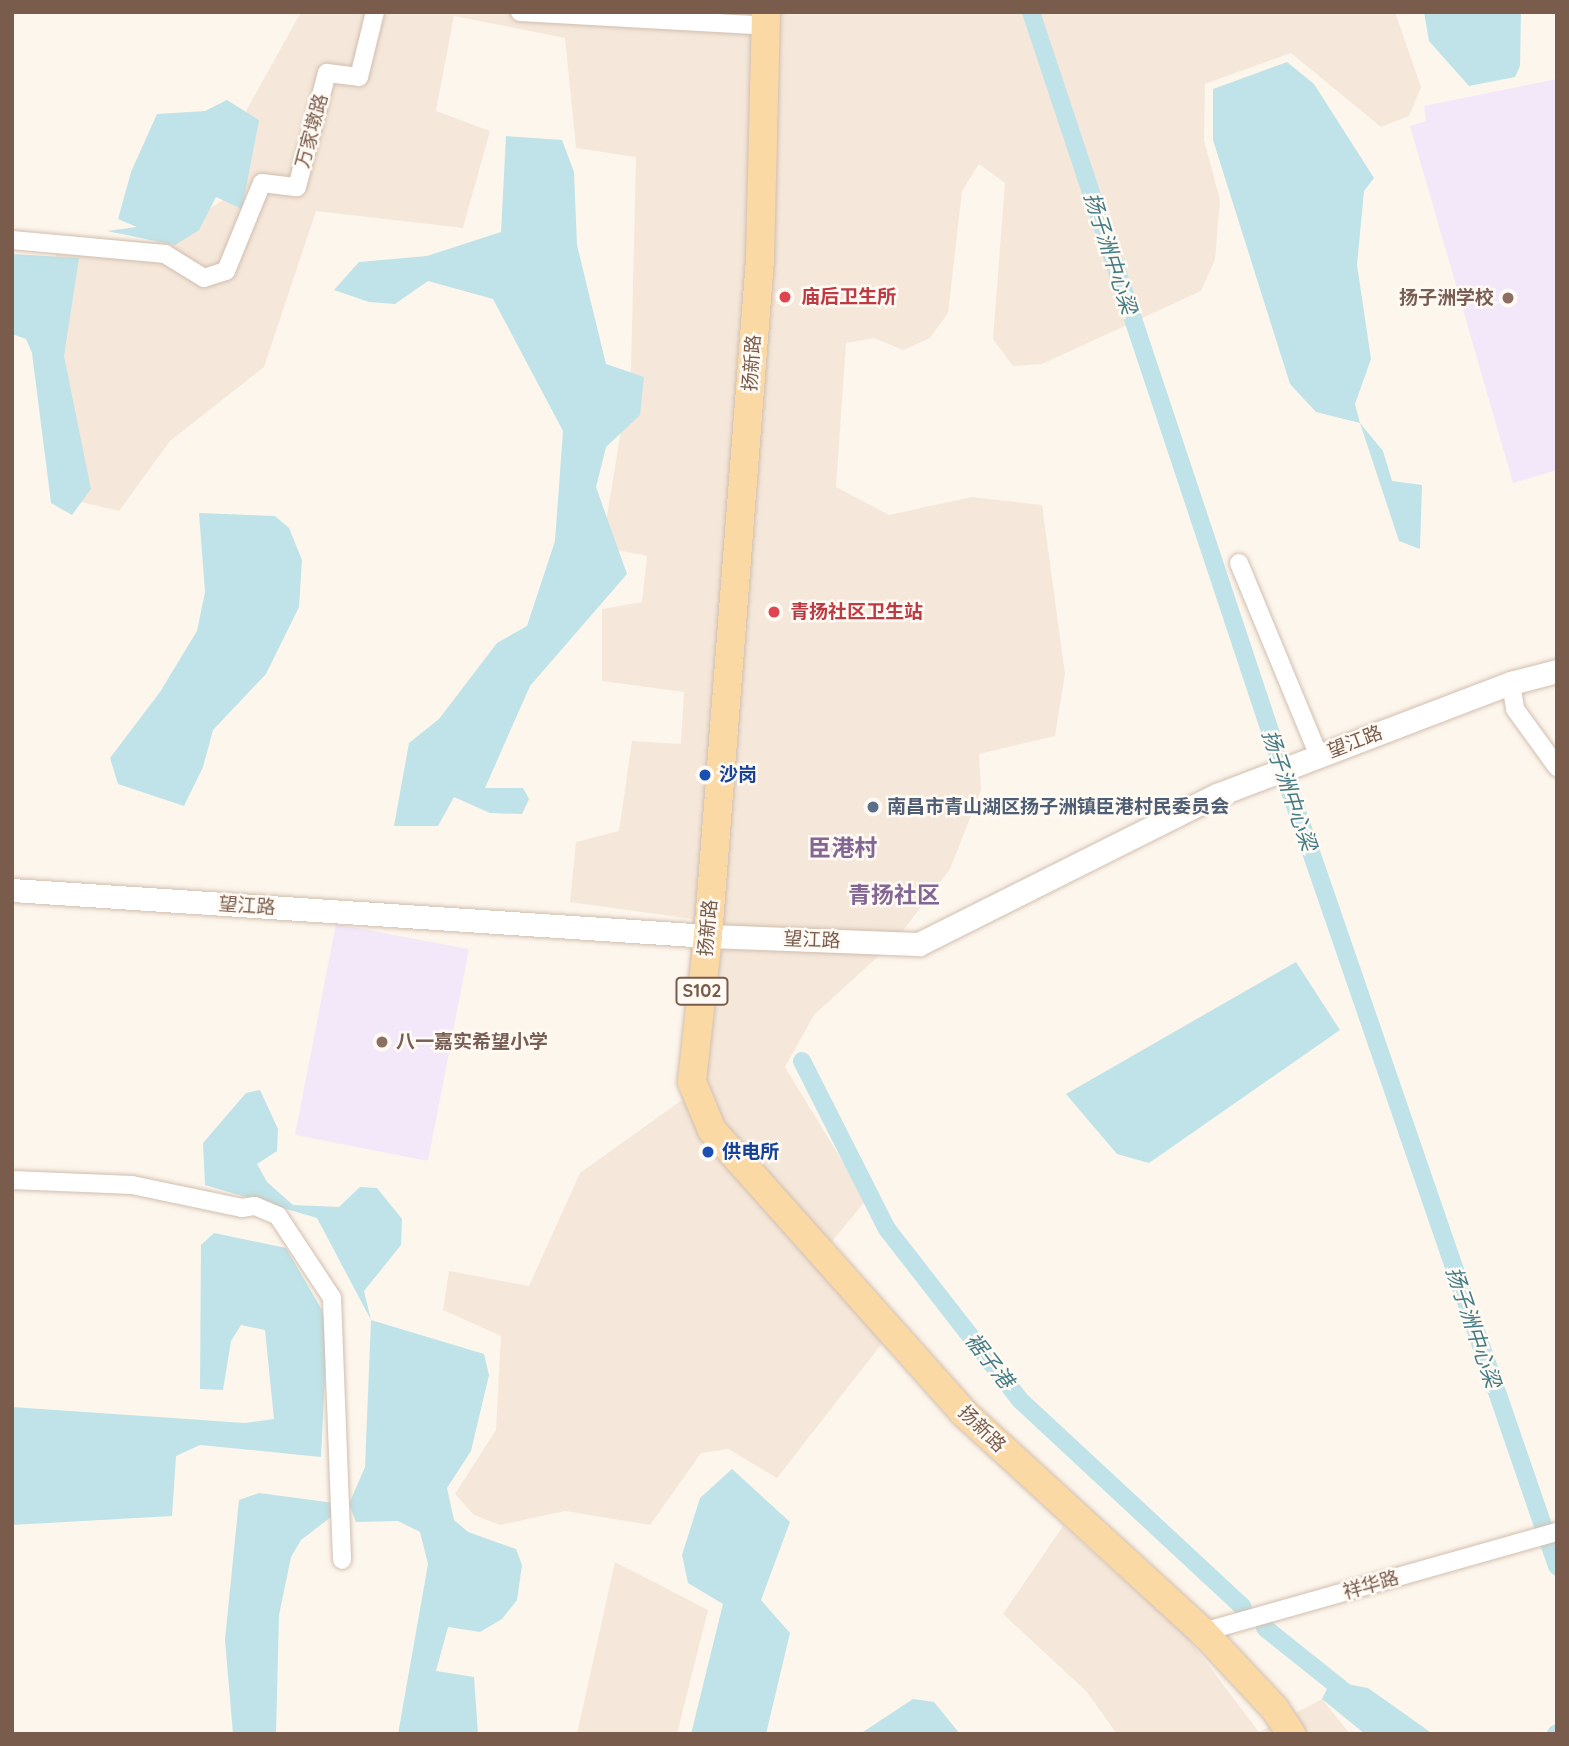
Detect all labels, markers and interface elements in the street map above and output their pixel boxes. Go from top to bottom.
street label: 万家墩路 [291,91,333,171]
water label: 扬子洲中心梁 [1080,189,1142,317]
place label: 庙后卫生所 [801,286,896,308]
marker: 庙后卫生所 [775,287,795,307]
place label: 扬子洲学校 [1399,287,1494,309]
marker: 扬子洲学校 [1500,290,1516,306]
street label: 扬新路 [739,334,765,392]
place label: 青扬社区卫生站 [790,601,923,623]
marker: 青扬社区卫生站 [764,602,784,622]
street label: 望江路 [1324,721,1386,763]
water label: 扬子洲中心梁 [1258,726,1322,854]
place label: 沙岗 [719,764,757,786]
marker: 沙岗 [697,767,713,783]
place label: 南昌市青山湖区扬子洲镇臣港村民委员会 [887,796,1229,818]
marker: 南昌市青山湖区扬子洲镇臣港村民委员会 [865,799,881,815]
district label: 臣港村 [809,834,877,862]
district label: 青扬社区 [848,881,940,909]
street label: 望江路 [218,893,276,919]
street label: 扬新路 [694,899,722,957]
street label: 望江路 [783,928,841,952]
road number: S102 [674,976,730,1006]
place label: 八一嘉实希望小学 [396,1031,548,1053]
marker: 八一嘉实希望小学 [374,1034,390,1050]
place label: 供电所 [722,1141,779,1163]
marker: 供电所 [700,1144,716,1160]
water label: 扬子洲中心梁 [1442,1263,1506,1391]
water label: 裾子港 [961,1327,1019,1393]
street label: 扬新路 [954,1401,1010,1457]
street label: 祥华路 [1340,1566,1402,1604]

